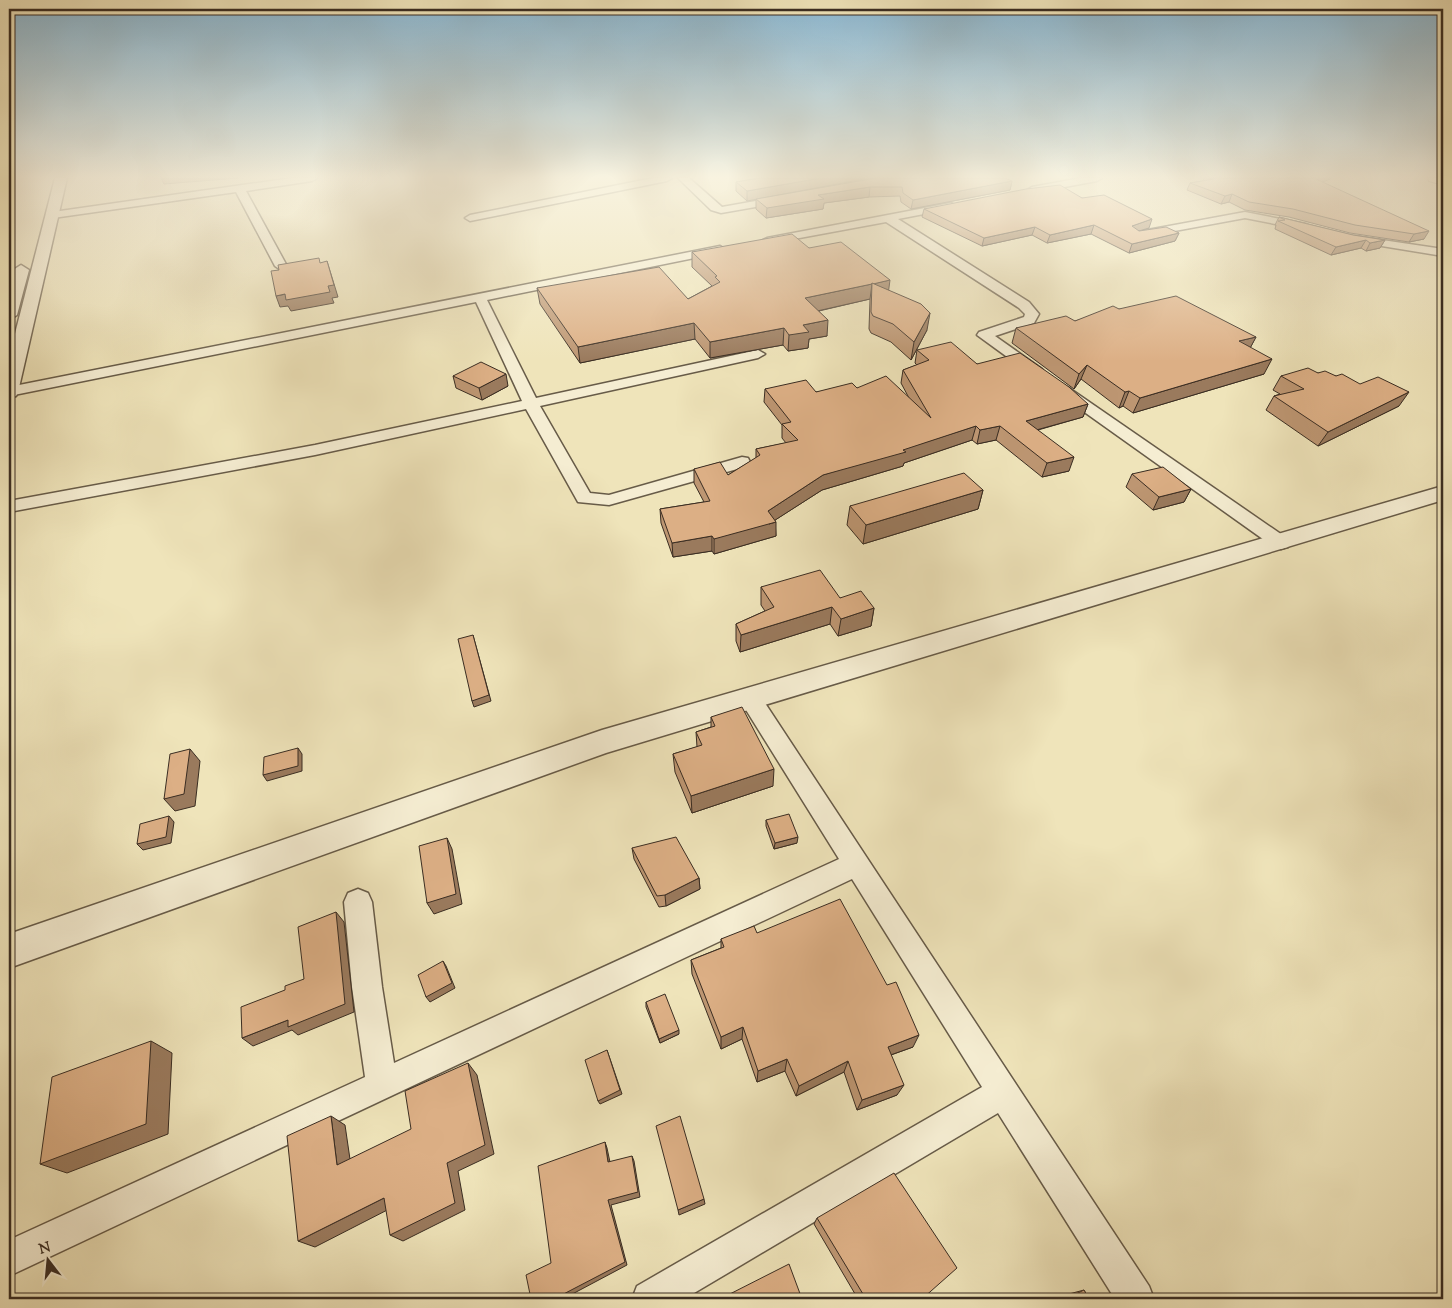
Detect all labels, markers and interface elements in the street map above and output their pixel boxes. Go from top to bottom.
north arrow [22,1236,72,1286]
text: N [37,1238,53,1261]

